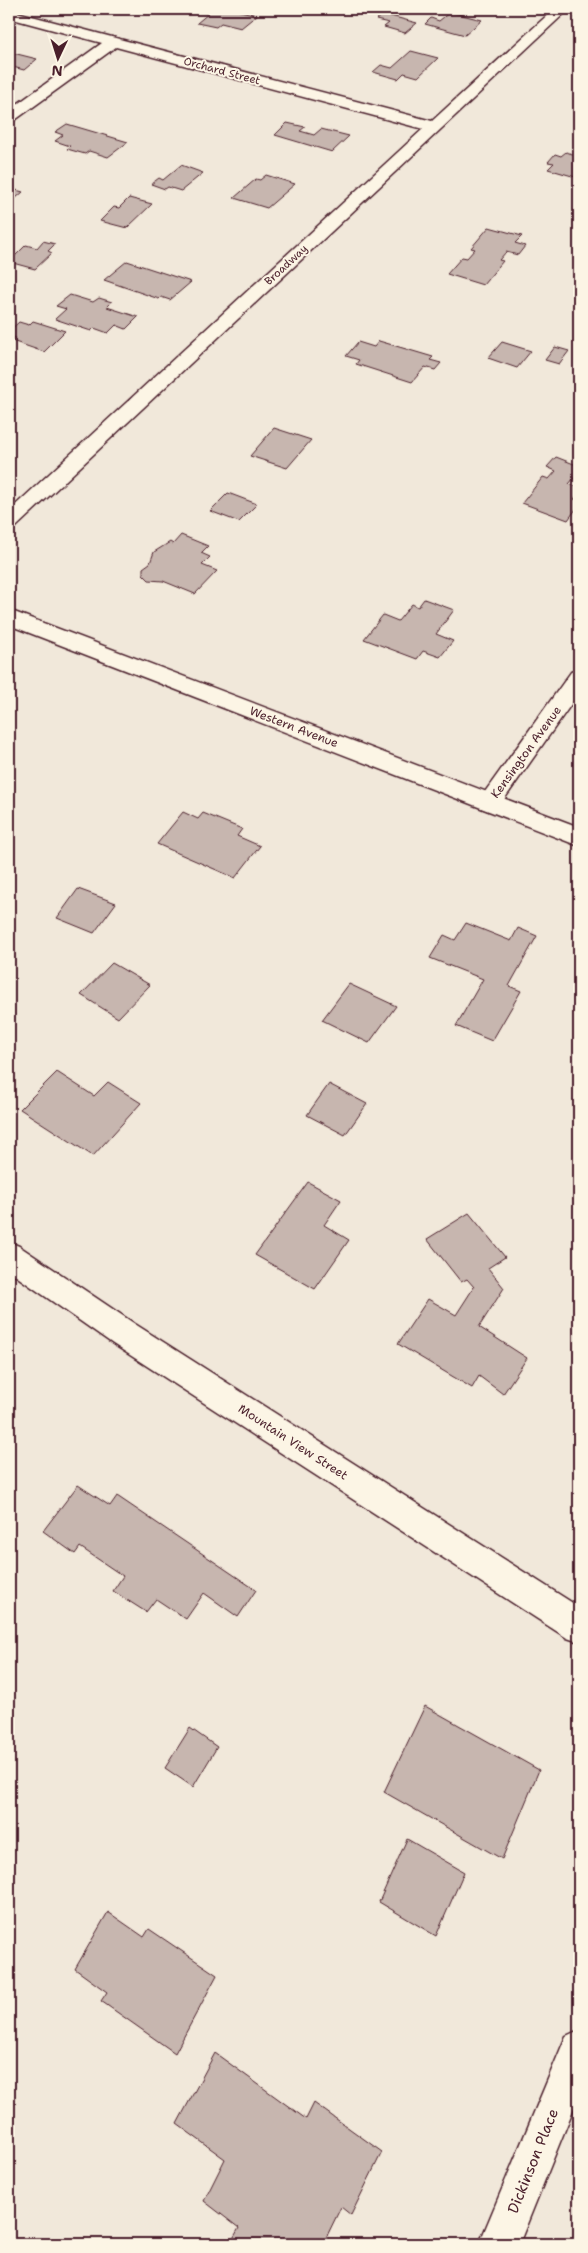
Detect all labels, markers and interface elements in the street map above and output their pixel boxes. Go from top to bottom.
north arrow [32,32,82,82]
street label: Orchard Street [182,54,262,89]
text: N [51,62,63,80]
street label: Broadway [261,241,311,289]
street label: Kensington Avenue [487,702,565,801]
street label: Western Avenue [247,703,341,751]
street label: Mountain View Street [235,1401,351,1483]
street label: Dickinson Place [503,2106,563,2216]

